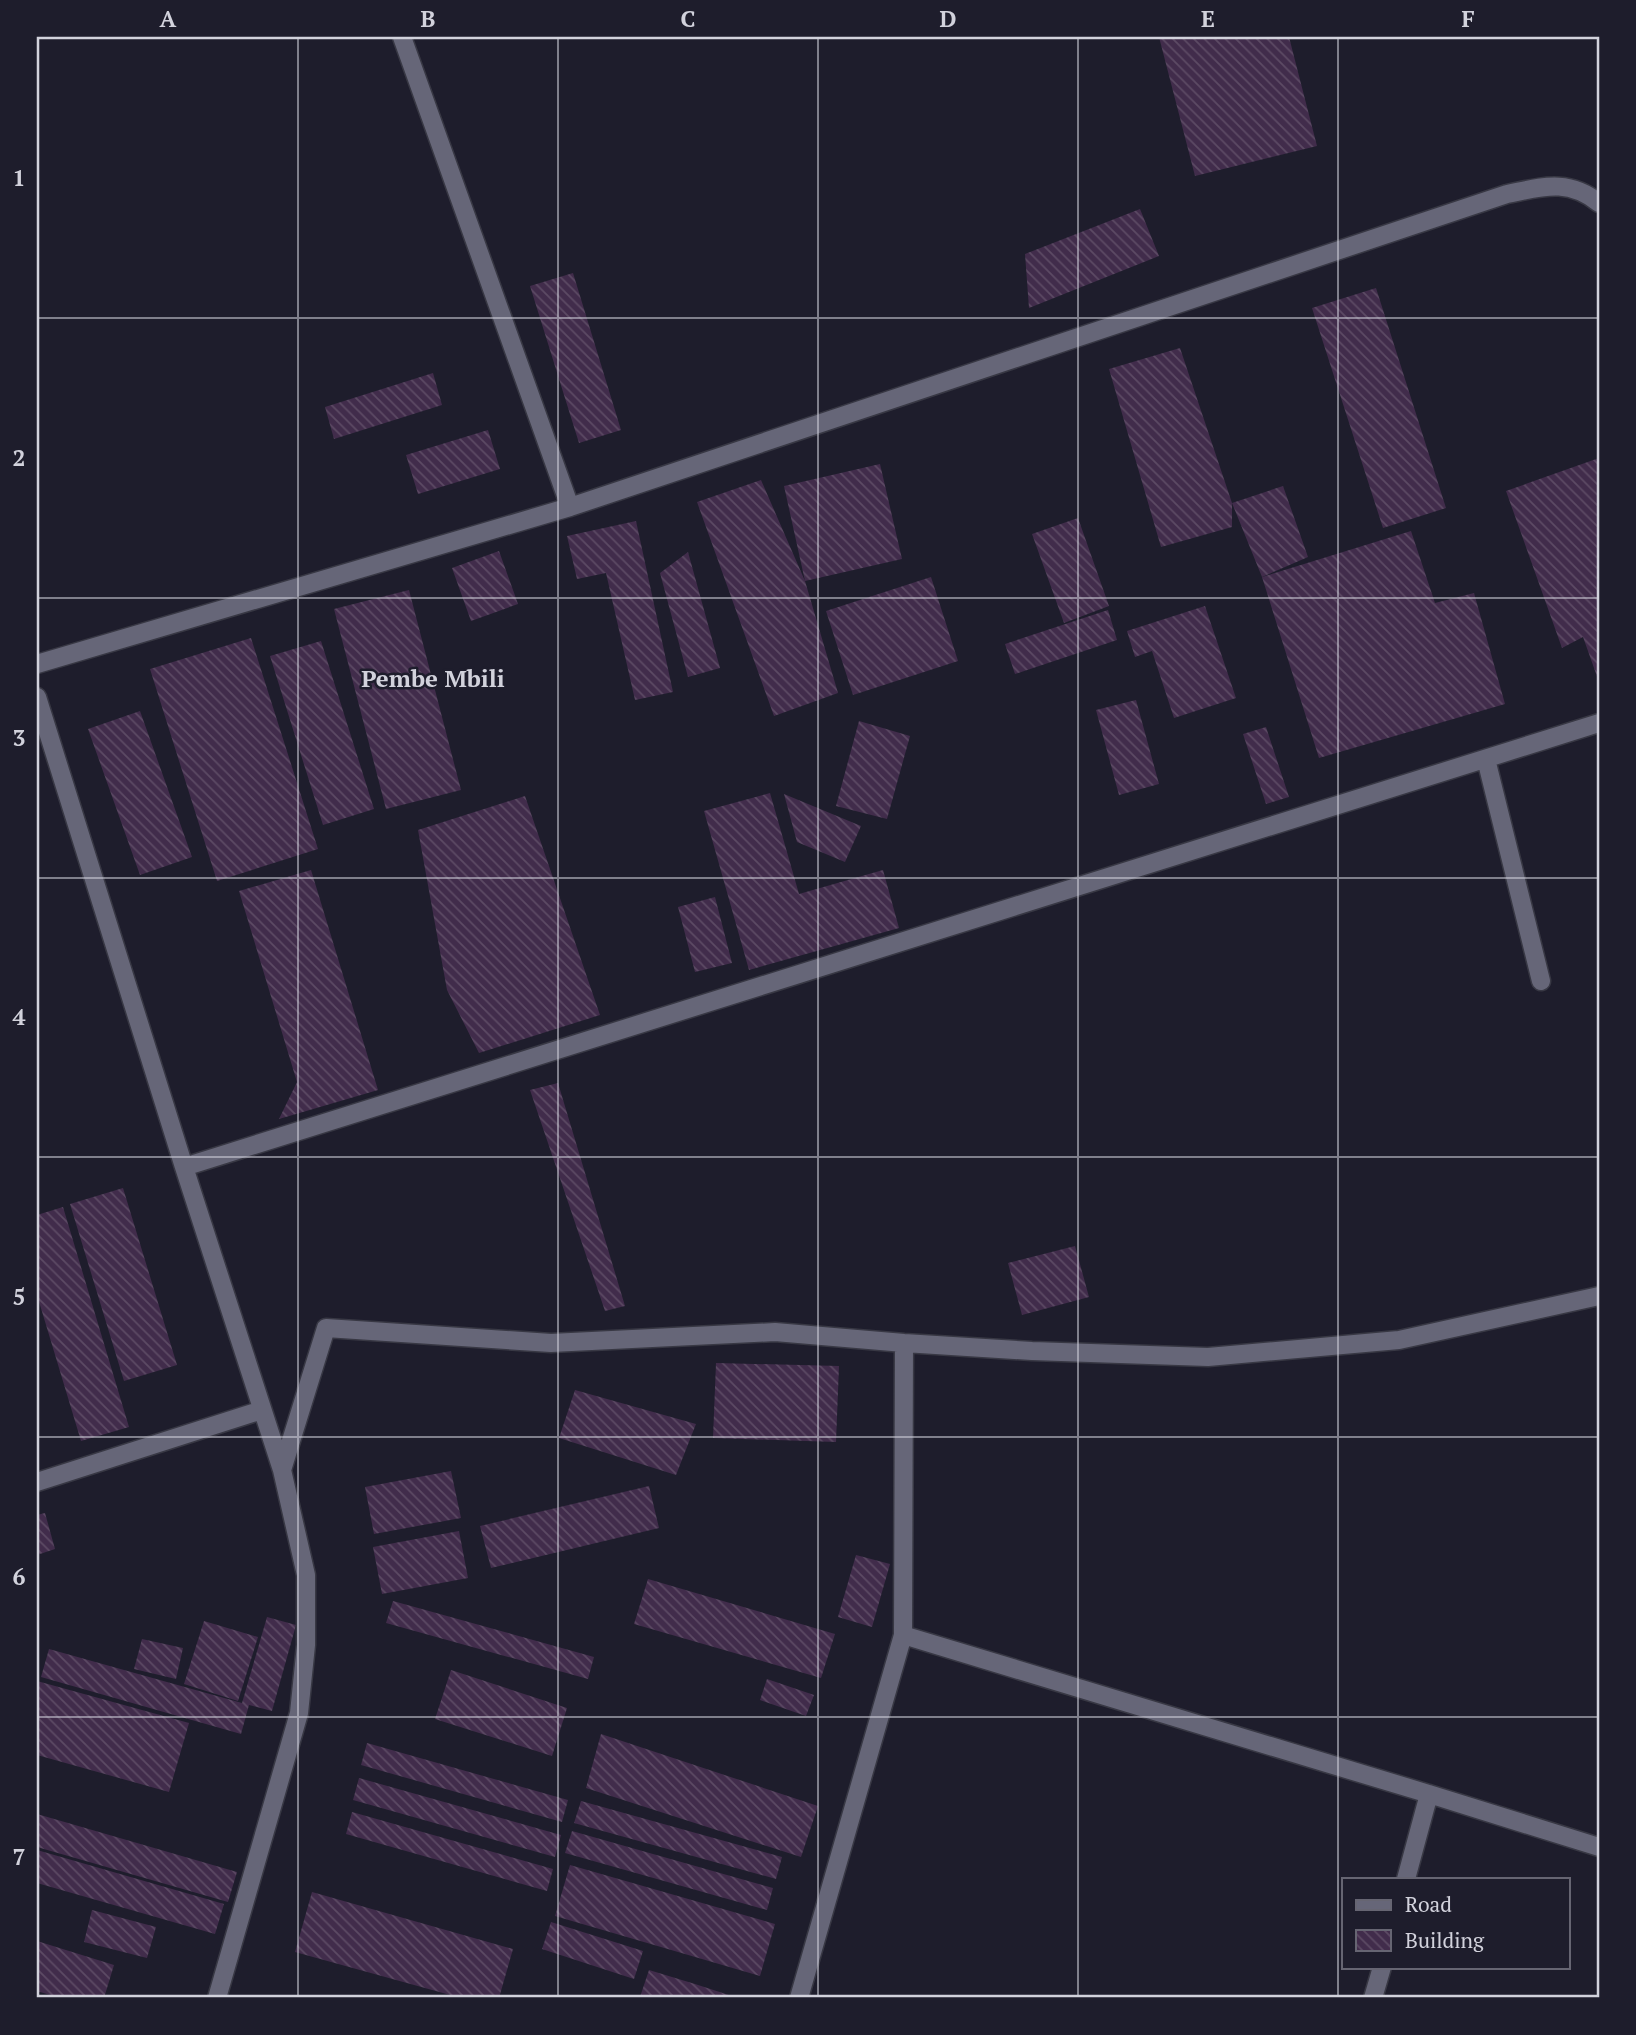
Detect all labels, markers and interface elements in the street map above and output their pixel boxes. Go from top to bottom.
text: A [160,3,177,34]
text: B [421,3,436,34]
text: C [681,3,696,34]
text: D [940,3,957,34]
text: E [1201,3,1215,34]
text: F [1461,3,1475,34]
text: 1 [13,162,26,193]
text: 2 [13,442,26,473]
district label: Pembe Mbili [361,662,505,694]
text: 3 [13,722,26,753]
text: 4 [13,1001,26,1032]
text: 5 [13,1281,26,1312]
text: 6 [13,1561,26,1592]
text: 7 [13,1841,26,1872]
legend [1342,1878,1570,1968]
text: Road [1405,1890,1452,1918]
text: Building [1405,1926,1485,1954]

